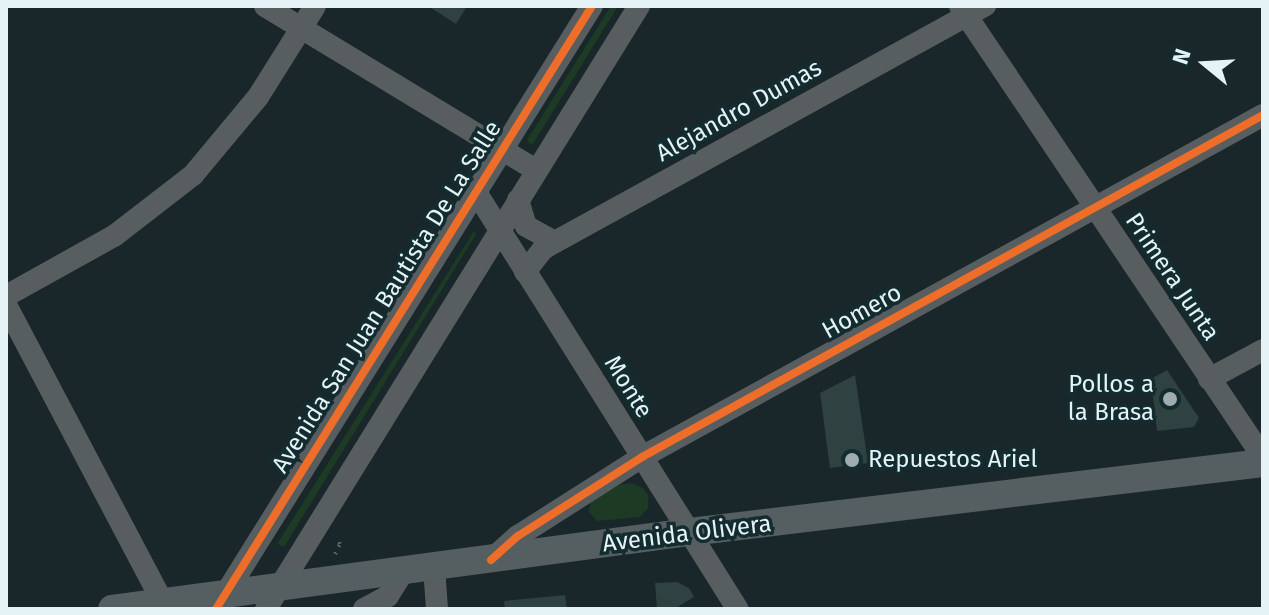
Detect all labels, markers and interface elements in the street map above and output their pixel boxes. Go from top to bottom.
north arrow [1165,24,1245,104]
text: N [1167,45,1197,68]
street label: Alejandro Dumas [651,54,827,168]
street label: Avenida San Juan Bautista De La Salle [266,116,508,478]
street label: Primera Junta [1119,208,1225,346]
street label: Homero [817,278,907,346]
street label: Monte [598,350,658,424]
place label: Pollos a la Brasa [1068,371,1154,427]
marker: Pollos a la Brasa [1161,390,1179,408]
place label: Repuestos Ariel [868,446,1038,474]
marker: Repuestos Ariel [843,451,861,469]
street label: Avenida Olivera [601,509,773,559]

